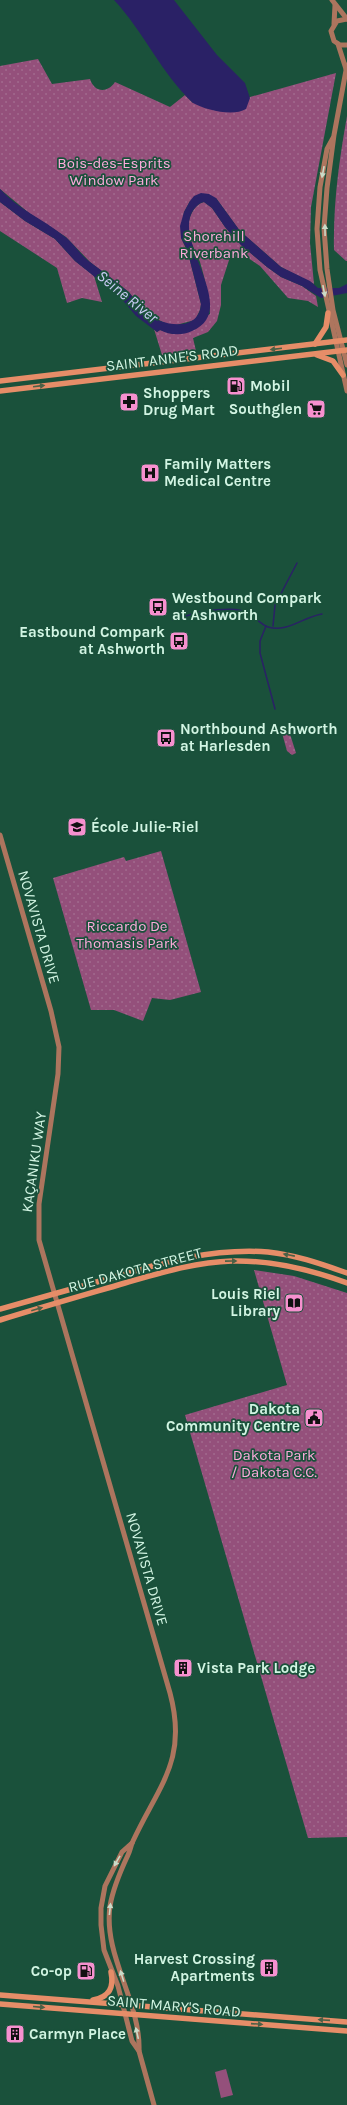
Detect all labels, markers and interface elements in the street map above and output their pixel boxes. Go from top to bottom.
park label: Bois-des-Esprits Window Park [57,154,171,189]
one-way arrow [319,166,325,178]
one-way arrow [321,224,328,236]
park label: Shorehill Riverbank [180,227,248,262]
water label: Seine River [93,266,163,327]
one-way arrow [321,285,327,297]
street label: SAINT ANNE'S ROAD [105,341,239,375]
one-way arrow [270,345,282,352]
fuel station icon: Mobil [225,375,247,397]
place label: Mobil [250,377,290,395]
one-way arrow [33,383,45,389]
place label: Shoppers Drug Mart [143,384,215,419]
pharmacy icon: Shoppers Drug Mart [118,391,140,413]
supermarket icon: Southglen [305,398,327,420]
place label: Southglen [229,400,302,418]
place label: Family Matters Medical Centre [164,455,271,490]
hospital icon: Family Matters Medical Centre [139,462,161,484]
place label: Westbound Compark at Ashworth [172,589,322,624]
bus stop icon: Westbound Compark at Ashworth [147,596,169,618]
place label: Eastbound Compark at Ashworth [19,623,165,658]
bus stop icon: Eastbound Compark at Ashworth [168,630,190,652]
place label: Northbound Ashworth at Harlesden [180,720,338,755]
bus stop icon: Northbound Ashworth at Harlesden [155,727,177,749]
school or university icon: École Julie-Riel [66,816,88,838]
place label: École Julie-Riel [91,817,199,836]
street label: NOVAVISTA DRIVE [14,868,64,986]
park label: Riccardo De Thomasis Park [76,917,178,952]
street label: KAÇANIKU WAY [18,1110,50,1214]
street label: RUE DAKOTA STREET [66,1243,204,1296]
one-way arrow [283,1252,295,1258]
one-way arrow [225,1258,238,1264]
place label: Louis Riel Library [211,1285,280,1320]
library icon: Louis Riel Library [283,1292,305,1314]
one-way arrow [32,1306,44,1312]
place label: Dakota Community Centre [166,1400,300,1435]
public building icon: Dakota Community Centre [303,1407,325,1429]
park label: Dakota Park / Dakota C.C. [231,1446,317,1481]
street label: NOVAVISTA DRIVE [122,1510,172,1628]
building icon: Vista Park Lodge [172,1657,194,1679]
place label: Vista Park Lodge [197,1659,315,1677]
one-way arrow [114,1855,121,1866]
one-way arrow [107,1903,113,1915]
place label: Harvest Crossing Apartments [134,1950,255,1985]
building icon: Harvest Crossing Apartments [258,1957,280,1979]
fuel station icon: Co-op [75,1960,97,1982]
place label: Co-op [31,1962,72,1980]
one-way arrow [119,1970,125,1982]
street label: SAINT MARY'S ROAD [106,1991,242,2021]
one-way arrow [33,2004,45,2010]
one-way arrow [318,2017,330,2024]
one-way arrow [251,2021,263,2028]
building icon: Carmyn Place [4,2023,26,2045]
place label: Carmyn Place [29,2025,126,2043]
one-way arrow [134,2026,140,2039]

